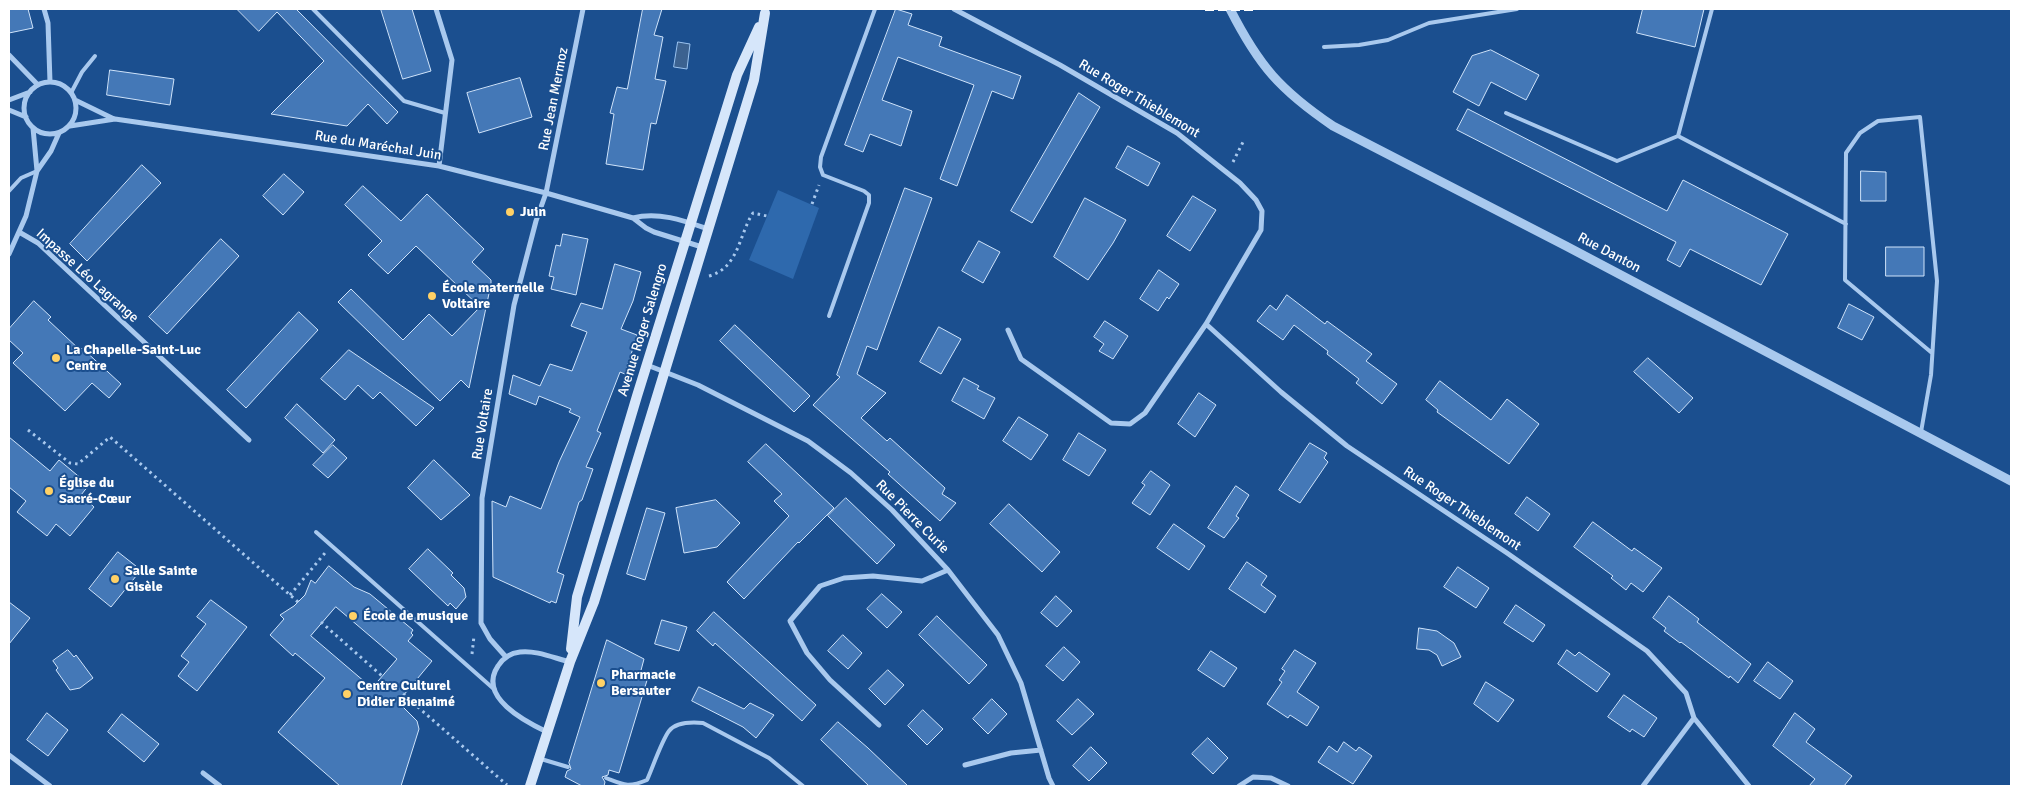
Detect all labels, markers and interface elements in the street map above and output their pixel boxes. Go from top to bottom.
street label: Rue Jean Mermoz [536,46,572,152]
street label: Rue Roger Thieblemont [1075,56,1203,142]
street label: Rue du Maréchal Juin [313,128,443,164]
place label: Juin [520,204,546,220]
marker: Juin [504,206,516,218]
street label: Impasse Léo Lagrange [32,226,142,326]
street label: Rue Danton [1575,229,1643,277]
street label: Avenue Roger Salengro [615,262,671,398]
place label: École maternelle Voltaire [442,280,544,312]
marker: École maternelle Voltaire [426,290,438,302]
place label: La Chapelle-Saint-Luc Centre [66,342,201,374]
marker: La Chapelle-Saint-Luc Centre [50,352,62,364]
street label: Rue Voltaire [469,387,497,461]
street label: Rue Roger Thieblemont [1400,463,1524,555]
place label: Église du Sacré-Cœur [59,475,131,508]
street label: Rue Pierre Curie [872,477,952,557]
marker: Église du Sacré-Cœur [43,485,55,497]
place label: Salle Sainte Gisèle [125,563,197,596]
marker: Salle Sainte Gisèle [109,573,121,585]
place label: École de musique [363,608,468,624]
marker: École de musique [347,610,359,622]
place label: Pharmacie Bersauter [611,667,676,700]
marker: Pharmacie Bersauter [595,677,607,689]
place label: Centre Culturel Didier Bienaimé [357,678,455,710]
marker: Centre Culturel Didier Bienaimé [341,688,353,700]

